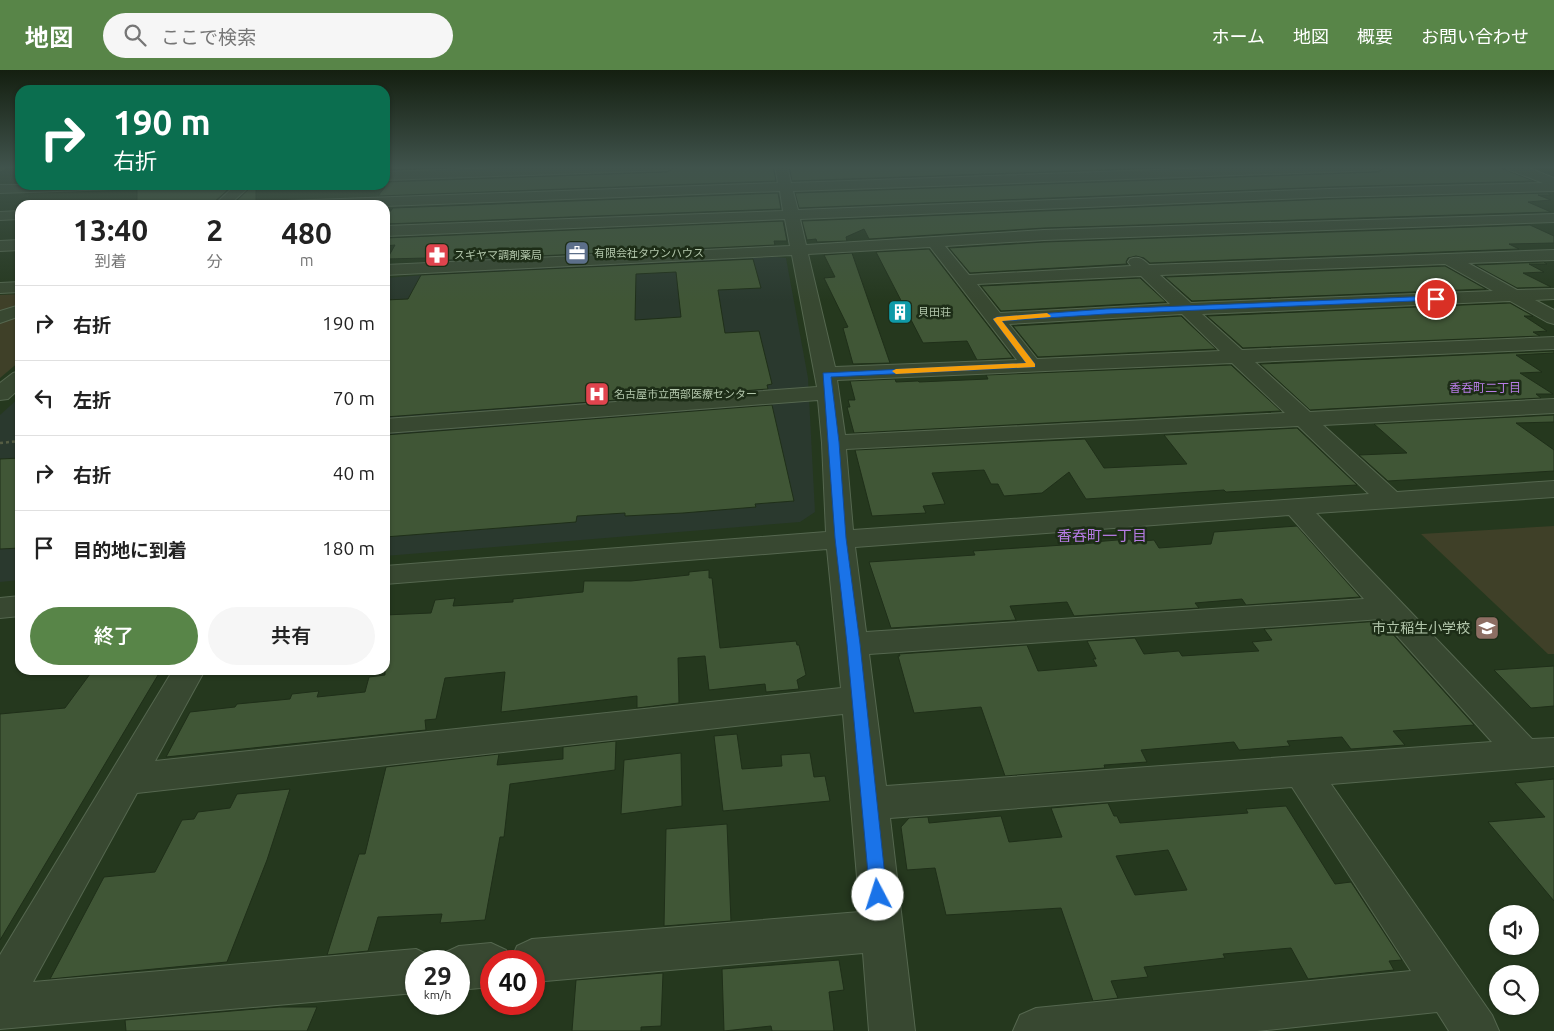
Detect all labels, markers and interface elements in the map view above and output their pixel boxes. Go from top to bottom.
search box [103,13,453,58]
icon: search [121,21,149,49]
text: 地図 [25,24,73,51]
text: ここで検索 [161,26,256,48]
text: ホーム [1212,26,1265,46]
text: 地図 [1293,26,1329,46]
text: 概要 [1357,26,1393,46]
text: お問い合わせ [1421,26,1529,46]
text: 190 m [113,102,211,142]
icon: right [30,105,95,170]
text: 右折 [113,148,157,173]
text: 13:40 [73,213,148,247]
text: 2 [206,213,223,247]
text: 480 [281,216,332,250]
office icon: 有限会社タウンハウス [564,240,590,266]
pharmacy icon: スギヤマ調剤薬局 [424,242,450,268]
place label: 有限会社タウンハウス [594,247,704,259]
place label: スギヤマ調剤薬局 [454,249,542,261]
text: m [300,251,313,269]
text: 到着 [95,252,127,270]
text: 分 [207,252,223,270]
pin [1415,278,1457,320]
icon: arrive [1422,285,1450,313]
building icon: 貝田荘 [887,299,913,325]
place label: 貝田荘 [918,306,951,318]
icon: right [30,309,58,337]
text: 190 m [322,312,375,334]
text: 右折 [73,314,111,336]
hospital icon: 名古屋市立西部医療センター [584,381,610,407]
district label: 香呑町二丁目 [1449,381,1521,394]
icon: left [30,384,58,412]
text: 70 m [333,387,375,409]
place label: 名古屋市立西部医療センター [614,388,757,400]
text: 左折 [73,389,111,411]
icon: right [30,459,58,487]
text: 40 m [333,462,375,484]
text: 右折 [73,464,111,486]
district label: 香呑町一丁目 [1057,527,1147,544]
icon: arrive [30,534,58,562]
text: 180 m [322,537,375,559]
text: 目的地に到着 [73,539,187,561]
button: 終了 [30,607,198,665]
button: 共有 [208,607,375,665]
school or university icon: 市立稲生小学校 [1474,615,1500,641]
place label: 市立稲生小学校 [1372,620,1470,636]
position arrow [851,868,903,920]
map controls [1489,905,1539,1015]
button: sound [1489,905,1539,955]
speed limit sign: 40 [480,950,545,1015]
text: 29 [423,962,452,990]
button: search [1489,965,1539,1015]
text: km/h [424,988,451,1001]

